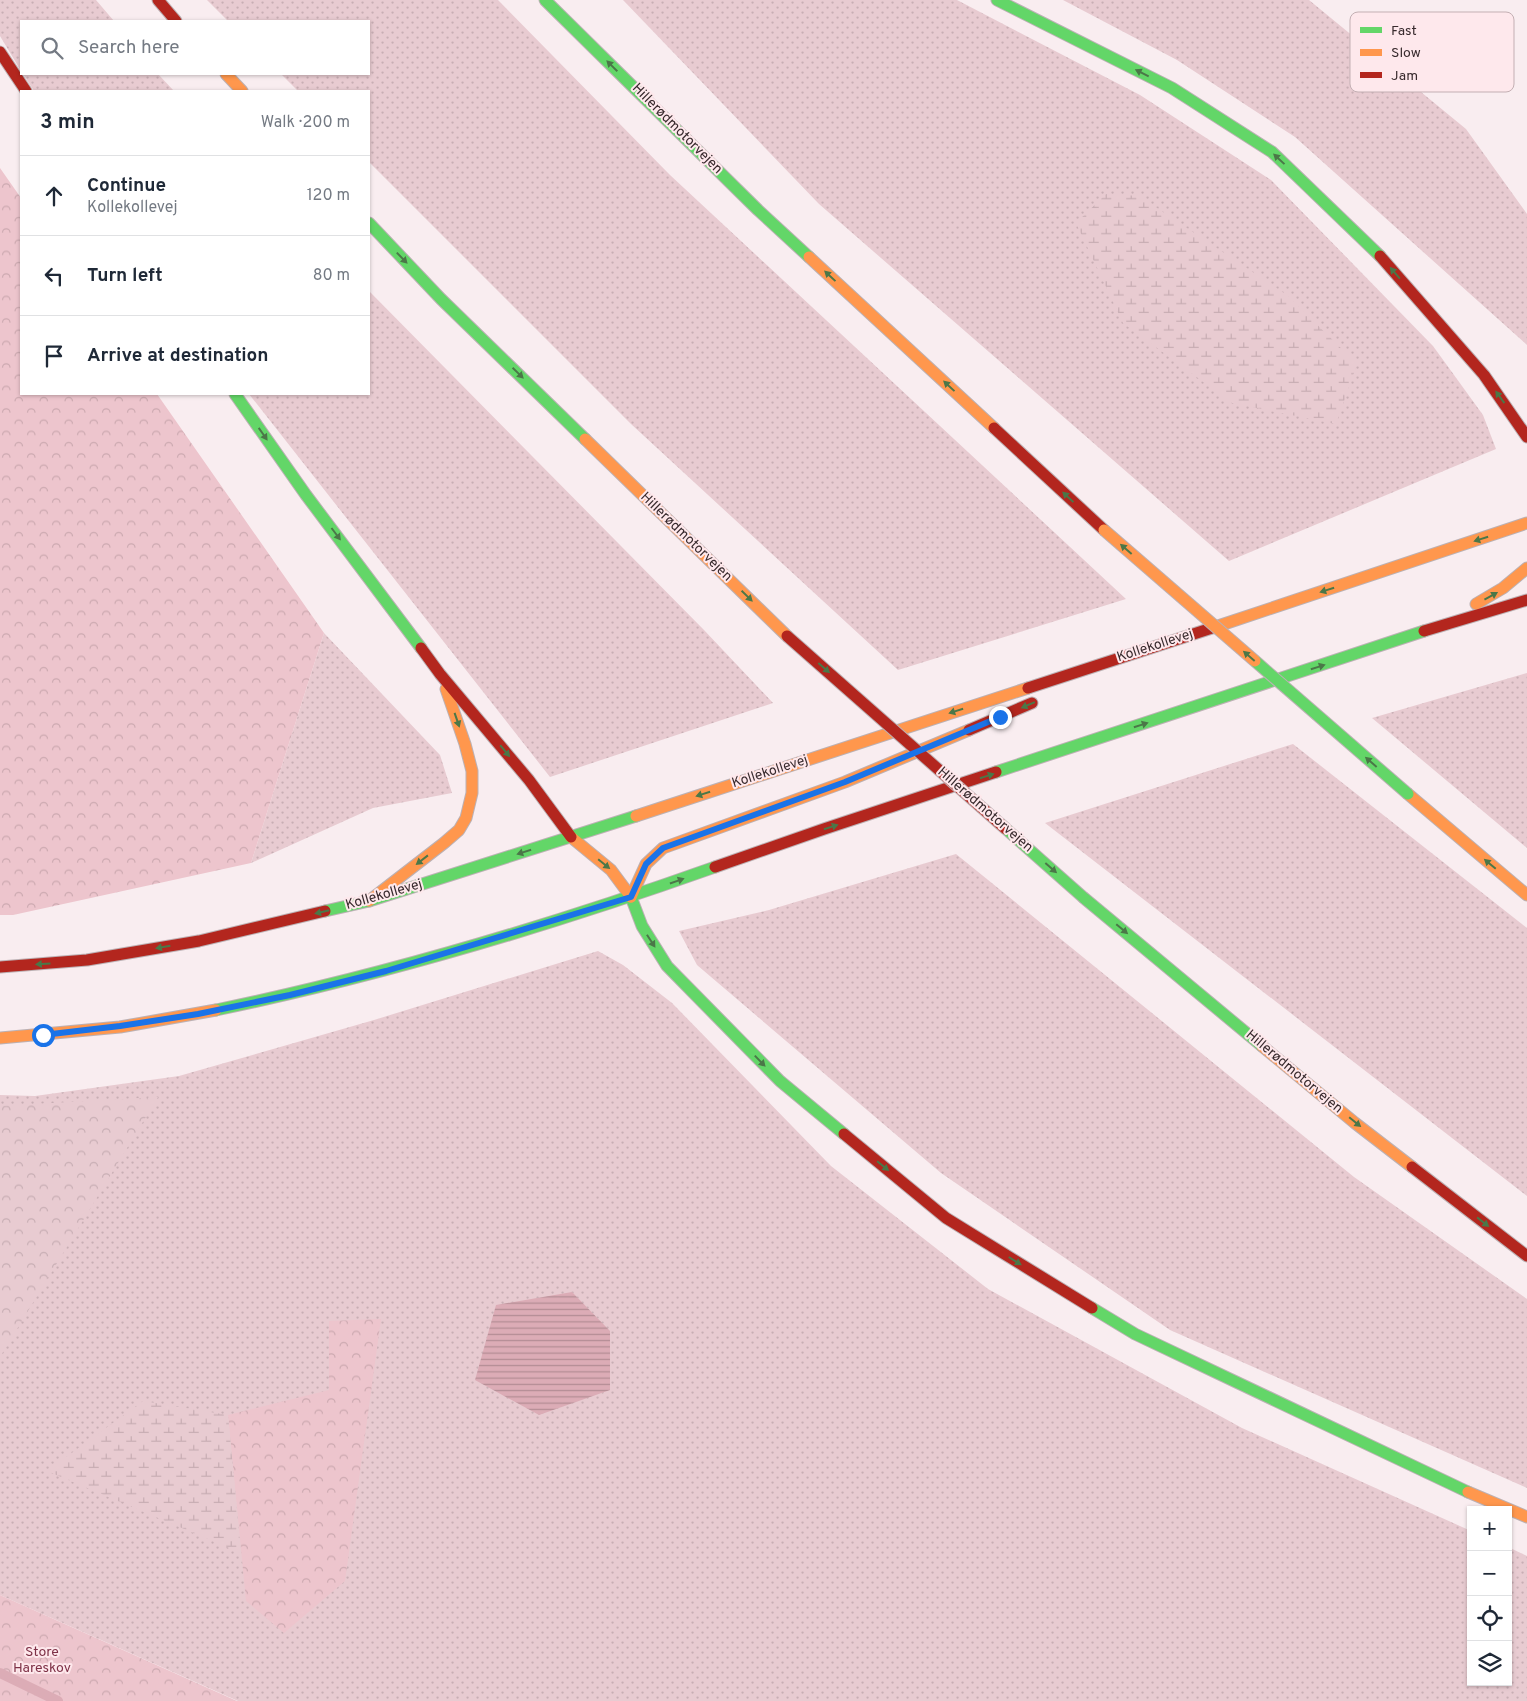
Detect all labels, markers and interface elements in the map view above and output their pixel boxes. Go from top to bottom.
legend [1350,12,1514,92]
search box [20,20,370,75]
text: Fast [1391,23,1417,40]
icon: search [38,34,66,62]
text: Search here [78,36,180,60]
text: Slow [1391,45,1421,62]
one-way arrow [607,60,619,72]
text: Jam [1391,68,1418,85]
one-way arrow [1135,69,1149,77]
street label: Hillerødmotorvejen [628,80,726,178]
text: 3 min [40,109,95,136]
text: Walk · 200 m [261,113,350,133]
one-way arrow [1274,153,1286,165]
text: Continue [87,174,166,198]
icon: ahead [40,182,68,210]
text: 120 m [307,186,350,206]
text: Kollekollevej [87,198,177,218]
one-way arrow [396,252,408,264]
icon: left [40,262,68,290]
text: Turn left [87,264,163,288]
text: 80 m [313,266,350,286]
one-way arrow [1390,266,1401,279]
one-way arrow [824,270,836,282]
icon: arrive [40,342,68,370]
text: Arrive at destination [87,344,268,368]
one-way arrow [511,367,523,379]
one-way arrow [944,380,956,392]
one-way arrow [1495,390,1505,404]
one-way arrow [258,427,268,440]
street label: Hillerødmotorvejen [636,489,736,585]
one-way arrow [1063,491,1075,503]
one-way arrow [330,527,341,540]
one-way arrow [1473,535,1488,543]
one-way arrow [1121,543,1133,555]
one-way arrow [1319,587,1334,594]
one-way arrow [741,590,753,602]
one-way arrow [1485,591,1498,600]
street label: Kollekollevej [1115,626,1195,666]
one-way arrow [1242,650,1255,661]
one-way arrow [817,662,829,674]
one-way arrow [1310,662,1325,670]
one-way arrow [1021,701,1035,709]
route end [989,706,1012,729]
one-way arrow [948,708,963,715]
one-way arrow [453,712,461,727]
one-way arrow [1134,721,1149,728]
one-way arrow [500,744,511,757]
street label: Kollekollevej [730,752,810,792]
one-way arrow [1365,757,1378,768]
street label: Hillerødmotorvejen [934,764,1036,856]
one-way arrow [980,772,995,780]
one-way arrow [695,790,710,798]
one-way arrow [823,823,838,831]
one-way arrow [517,848,532,856]
one-way arrow [416,855,429,865]
one-way arrow [598,858,610,869]
one-way arrow [1483,858,1496,869]
one-way arrow [1044,862,1056,874]
street label: Kollekollevej [344,876,424,914]
one-way arrow [670,876,685,884]
one-way arrow [314,908,329,916]
one-way arrow [1115,923,1128,934]
one-way arrow [646,934,656,947]
one-way arrow [155,944,171,952]
one-way arrow [35,960,51,968]
route start [32,1024,55,1047]
street label: Hillerødmotorvejen [1242,1026,1346,1118]
one-way arrow [754,1055,766,1067]
one-way arrow [1348,1116,1361,1127]
one-way arrow [876,1161,889,1172]
one-way arrow [1476,1216,1489,1227]
one-way arrow [1009,1256,1022,1265]
map controls [1467,1506,1512,1686]
button: + [1467,1506,1512,1551]
button: − [1467,1551,1512,1596]
button: locate [1467,1596,1512,1641]
button: layers [1467,1641,1512,1686]
park label: Store Hareskov [13,1644,71,1677]

